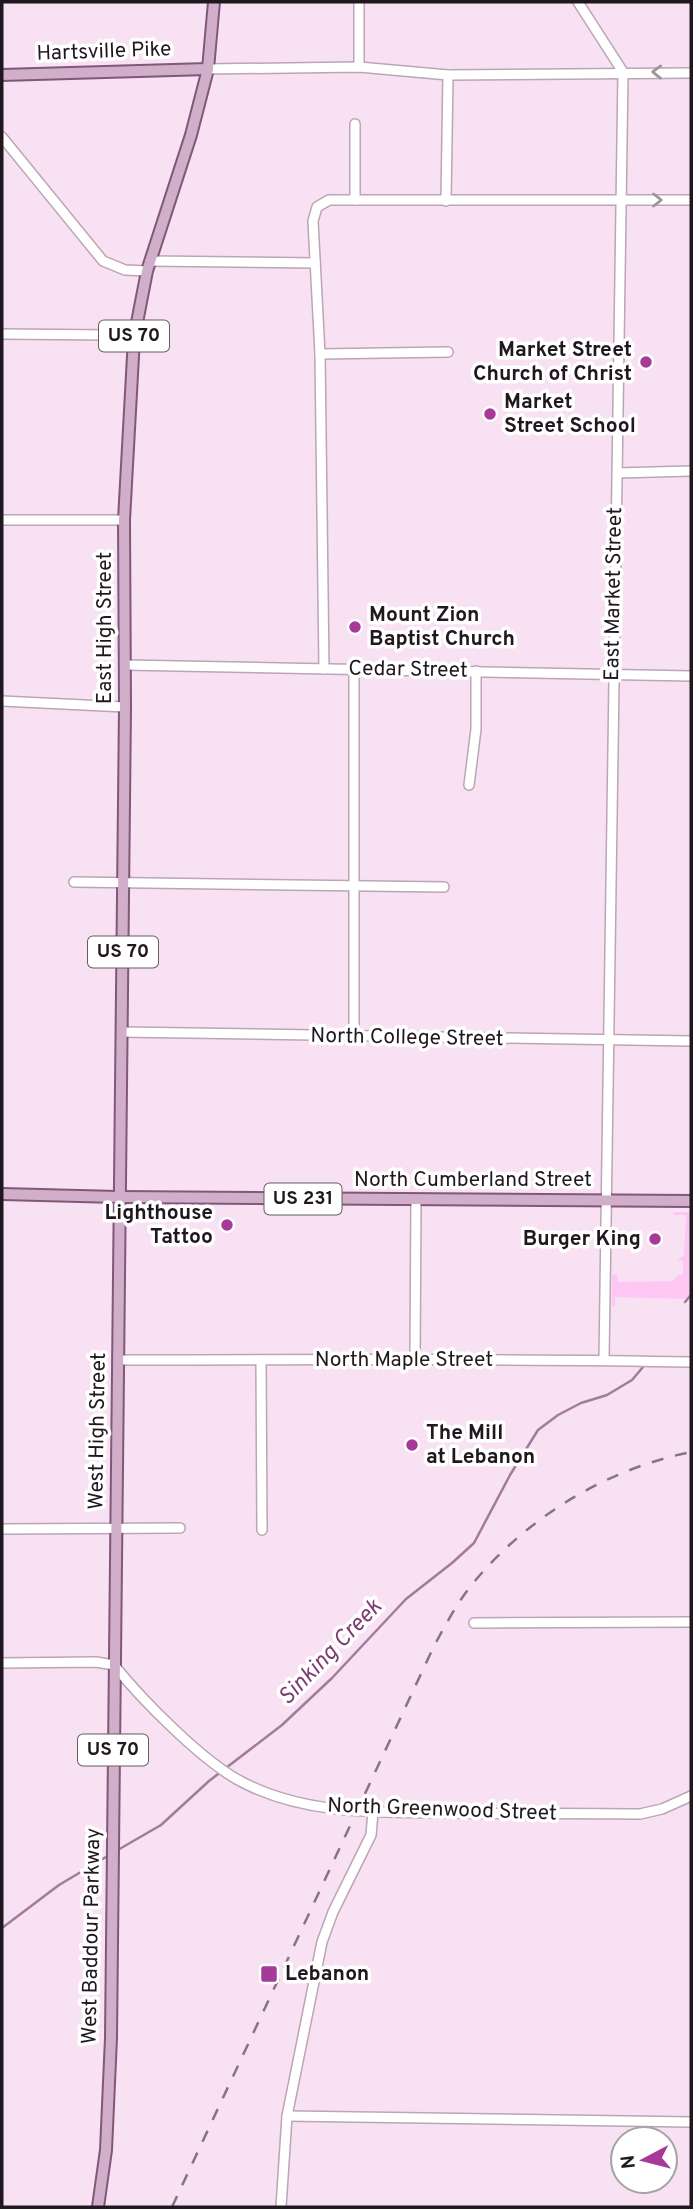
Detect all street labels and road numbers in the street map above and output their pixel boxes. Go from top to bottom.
street label: Hartsville Pike [36,36,172,68]
road number: US 70 [99,320,169,352]
street label: East Market Street [599,507,629,681]
street label: East High Street [92,552,119,704]
street label: Cedar Street [348,655,468,685]
road number: US 70 [88,936,158,968]
street label: North College Street [310,1023,504,1053]
street label: North Cumberland Street [354,1167,592,1194]
road number: US 231 [264,1184,342,1214]
street label: North Maple Street [315,1347,493,1374]
street label: West High Street [83,1352,113,1510]
road number: US 70 [78,1734,148,1766]
street label: North Greenwood Street [327,1793,557,1827]
street label: West Baddour Parkway [77,1828,107,2044]

